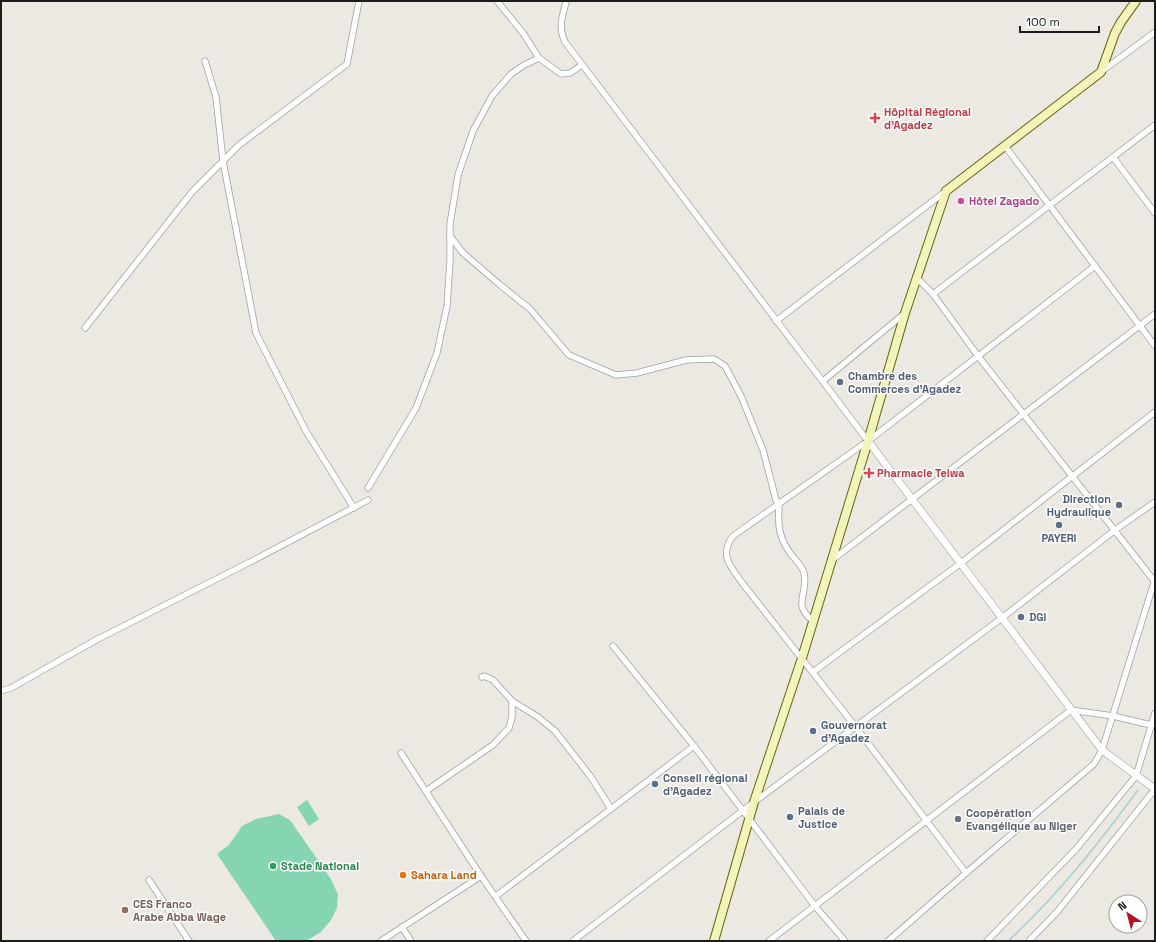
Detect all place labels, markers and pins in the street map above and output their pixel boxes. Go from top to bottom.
place label: Hôpital Régional d'Agadez [884,105,971,132]
marker: Hôpital Régional d'Agadez [869,112,881,124]
place label: Hôtel Zagado [969,194,1040,208]
marker: Hôtel Zagado [956,196,966,206]
place label: Chambre des Commerces d’Agadez [848,369,962,396]
marker: Chambre des Commerces d’Agadez [835,377,845,387]
place label: Pharmacie Telwa [877,466,965,480]
marker: Pharmacie Telwa [864,468,874,478]
place label: Direction Hydraulique [1047,492,1111,519]
marker: Direction Hydraulique [1114,500,1124,510]
marker: PAYERI [1054,520,1064,530]
place label: PAYERI [1041,531,1077,545]
place label: DGI [1029,610,1047,624]
marker: DGI [1016,612,1026,622]
place label: Gouvernorat d'Agadez [821,718,887,745]
marker: Gouvernorat d'Agadez [808,726,818,736]
place label: Conseil régional d'Agadez [663,771,748,798]
marker: Conseil régional d'Agadez [650,779,660,789]
place label: Palais de Justice [798,804,845,831]
place label: Coopération Evangélique au Niger [966,806,1078,833]
marker: Palais de Justice [785,812,795,822]
marker: Coopération Evangélique au Niger [953,814,963,824]
place label: Stade National [281,859,359,873]
marker: Stade National [268,861,278,871]
place label: Sahara Land [411,868,477,882]
marker: Sahara Land [398,870,408,880]
place label: CES Franco Arabe Abba Wage [133,897,226,924]
marker: CES Franco Arabe Abba Wage [120,905,130,915]

